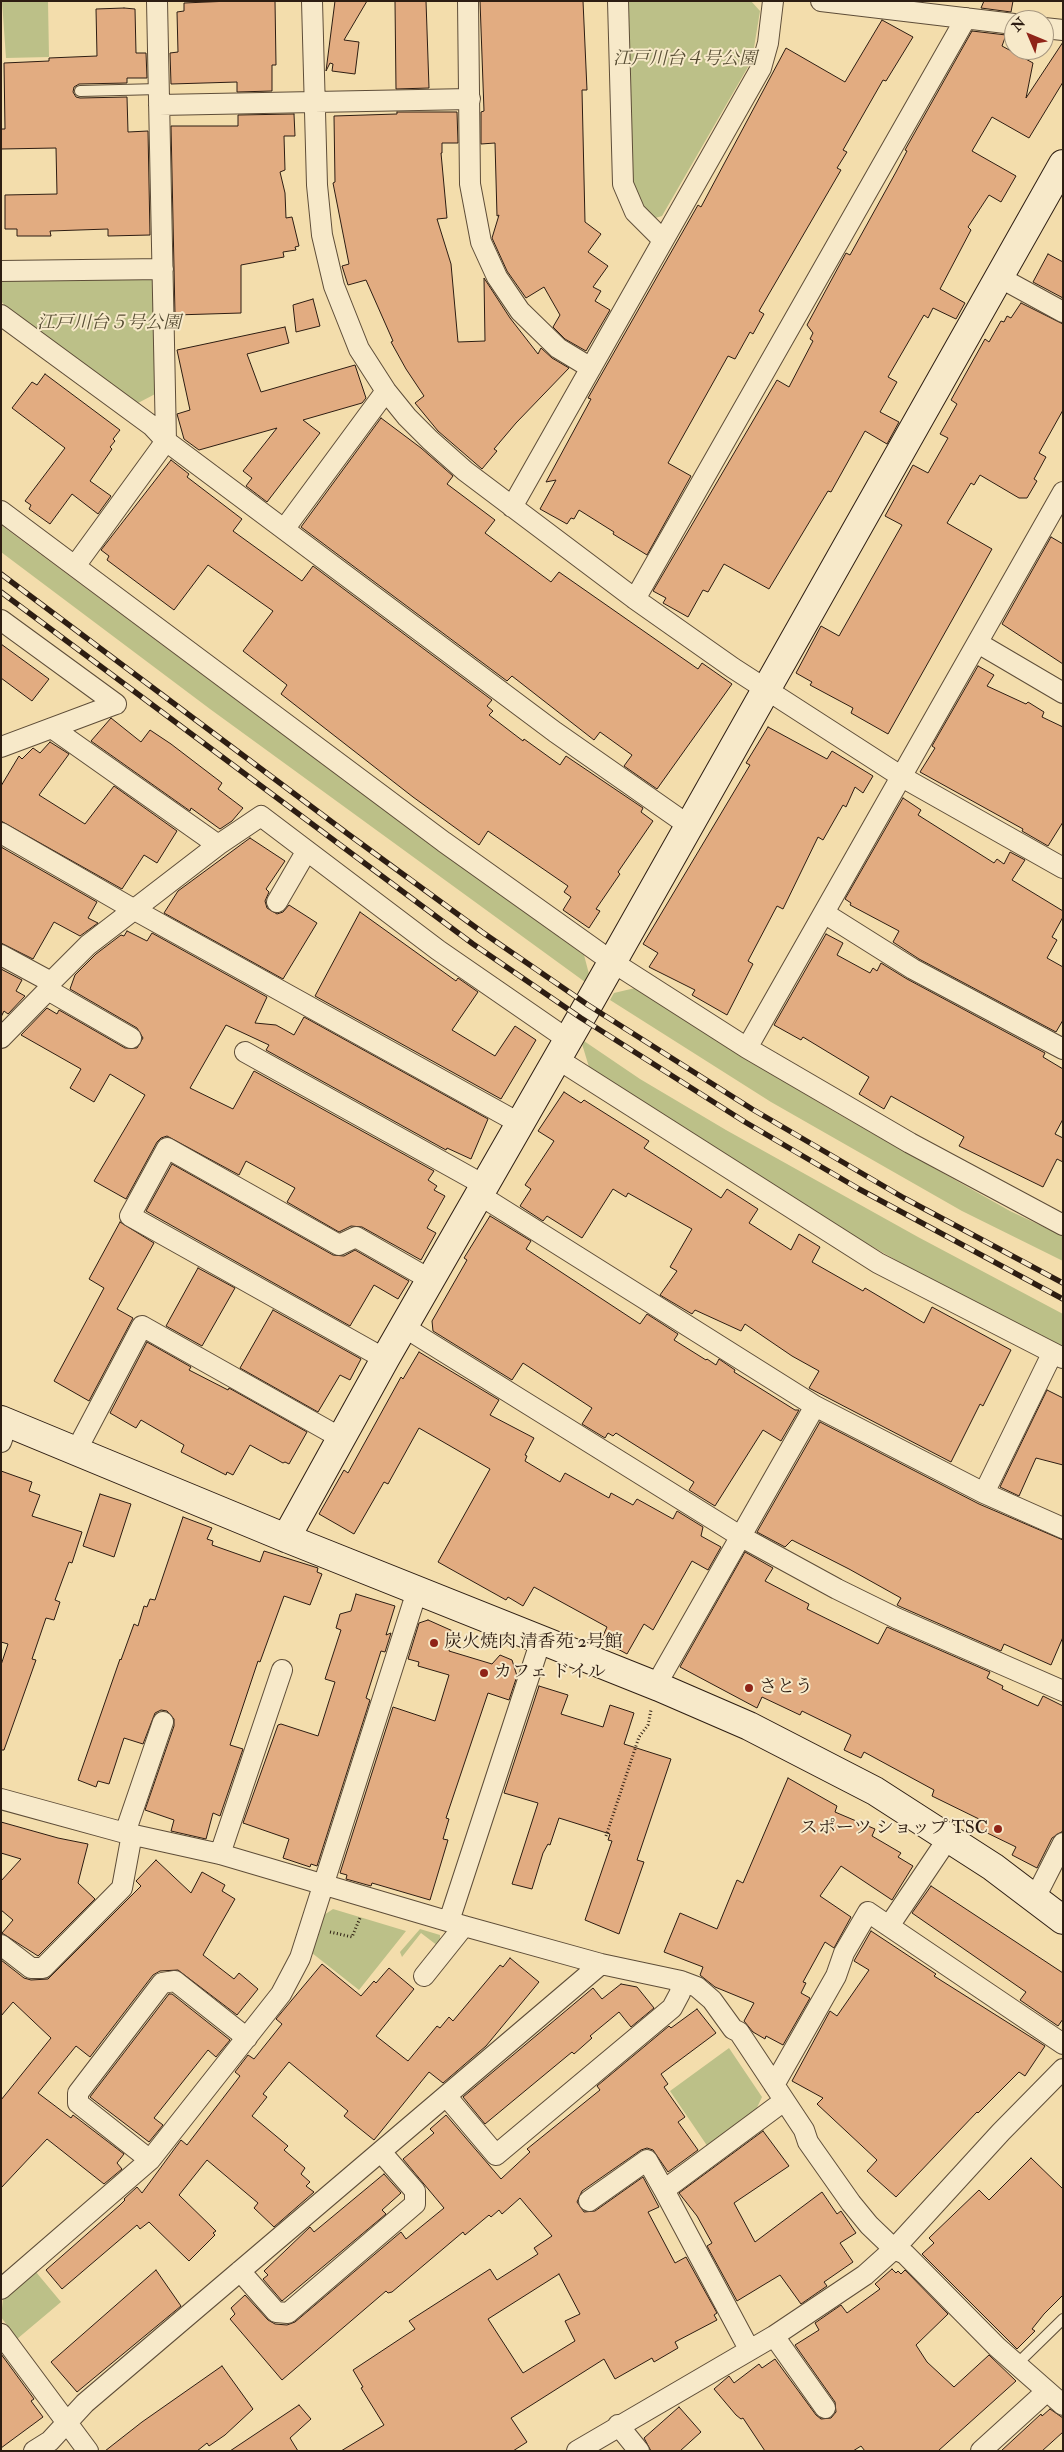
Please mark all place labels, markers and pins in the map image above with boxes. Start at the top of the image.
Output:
place label: 炭火焼肉 清香苑 2号館 [444,1632,623,1654]
marker: 炭火焼肉 清香苑 2号館 [428,1637,440,1649]
place label: カフェ ドイル [494,1662,606,1684]
marker: カフェ ドイル [478,1667,490,1679]
place label: さとう [759,1677,813,1699]
marker: さとう [743,1682,755,1694]
place label: スポーツ ショップ TSC [800,1818,988,1840]
marker: スポーツ ショップ TSC [992,1823,1004,1835]

